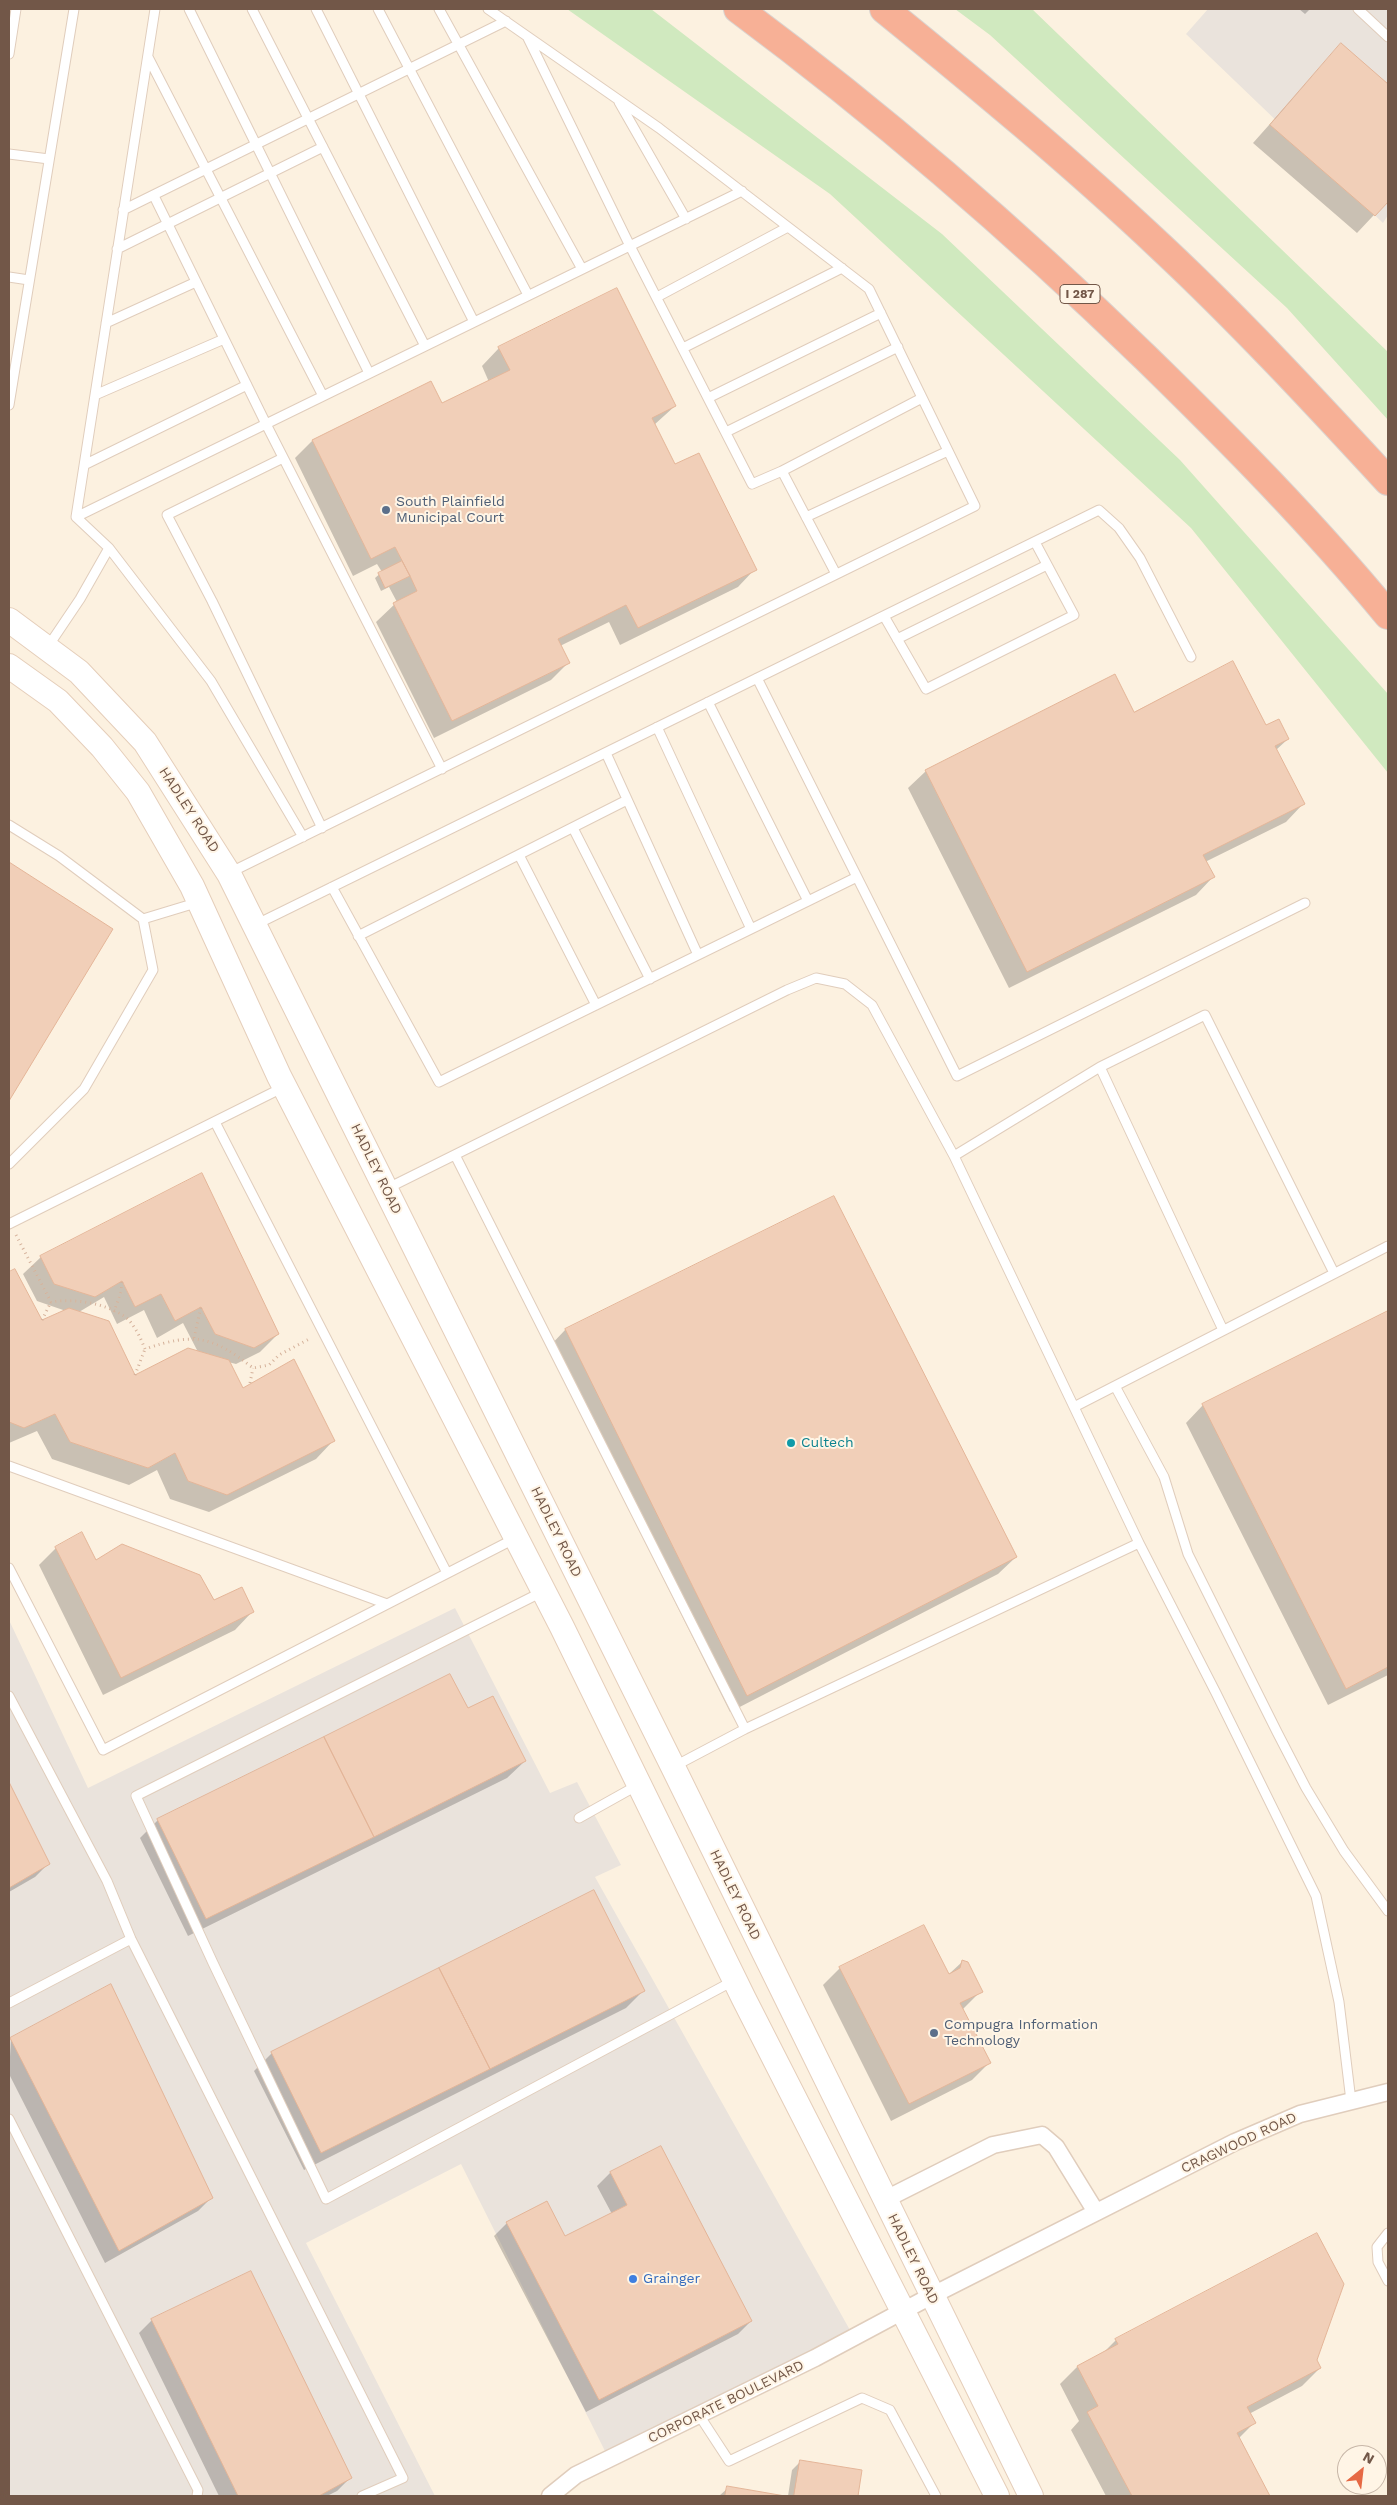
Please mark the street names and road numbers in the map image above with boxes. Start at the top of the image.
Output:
road number: I 287 [1060,284,1100,304]
street label: HADLEY ROAD [155,764,223,856]
street label: HADLEY ROAD [347,1121,405,1217]
street label: HADLEY ROAD [527,1484,585,1580]
street label: HADLEY ROAD [706,1847,764,1943]
street label: CRAGWOOD ROAD [1178,2109,1300,2177]
street label: HADLEY ROAD [884,2211,942,2307]
street label: CORPORATE BOULEVARD [645,2357,807,2447]

